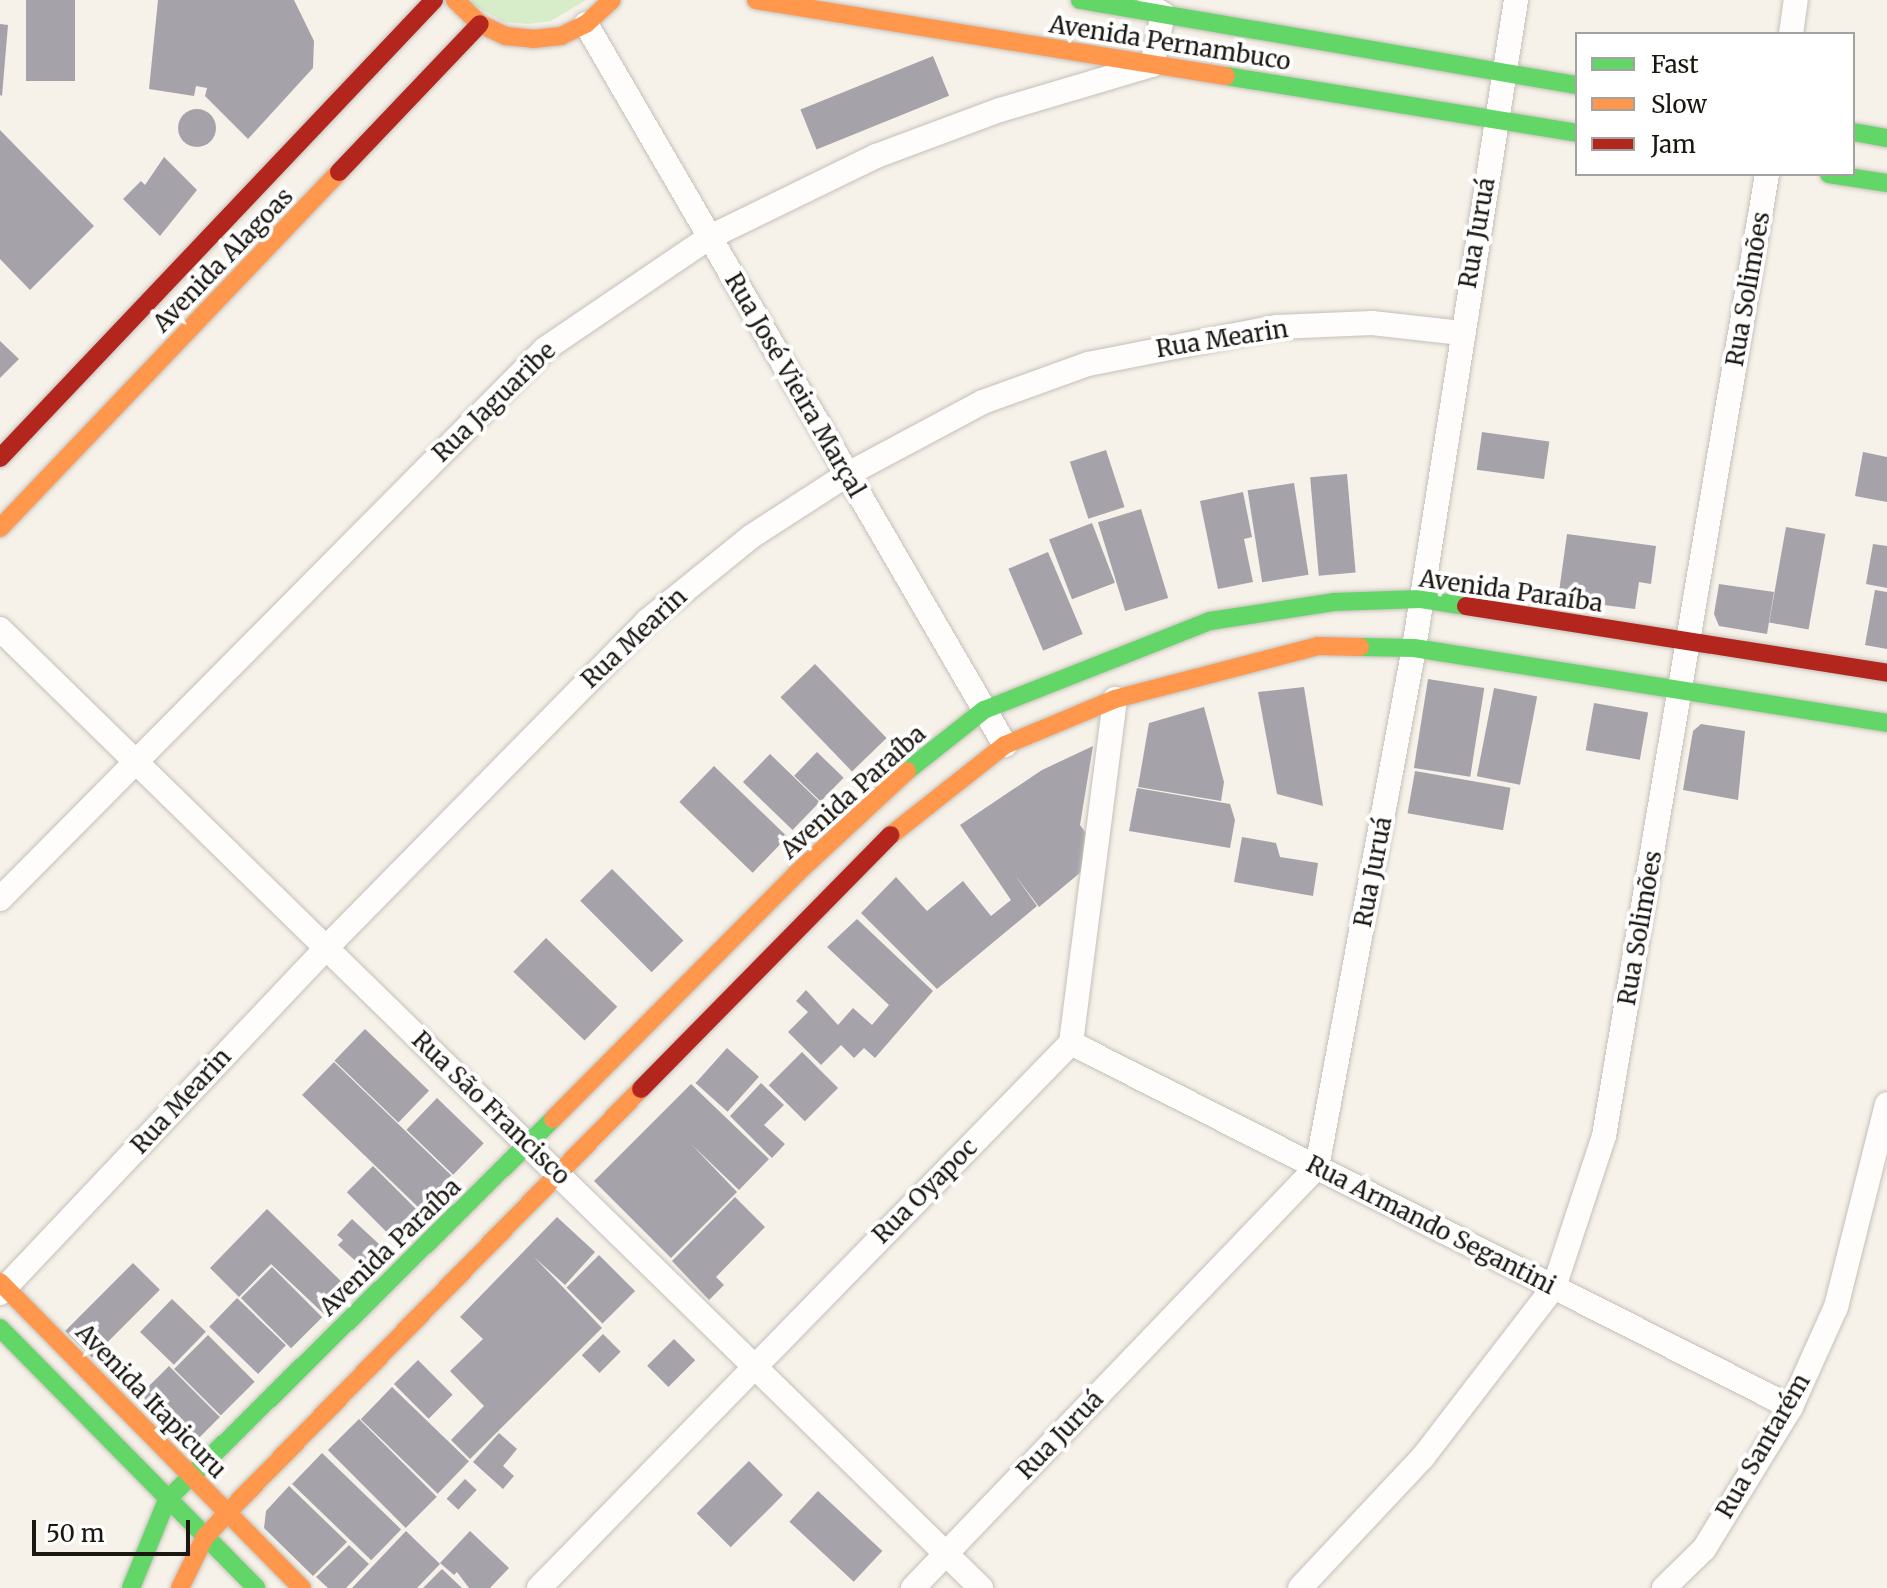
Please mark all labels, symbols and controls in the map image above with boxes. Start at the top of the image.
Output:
street label: Avenida Pernambuco [1047,10,1293,76]
legend [1575,32,1855,176]
text: Fast [1651,49,1699,80]
text: Slow [1651,89,1707,120]
text: Jam [1651,129,1696,160]
street label: Rua Juruá [1453,176,1501,290]
street label: Avenida Alagoas [147,182,299,338]
street label: Rua Solimões [1720,209,1776,369]
street label: Rua José Vieira Marçal [719,268,871,502]
street label: Rua Mearin [1154,314,1290,364]
street label: Rua Jaguaribe [427,336,561,468]
street label: Avenida Paraíba [1417,564,1605,618]
street label: Rua Mearin [575,582,693,694]
street label: Avenida Paraíba [775,719,931,865]
street label: Rua Juruá [1348,814,1398,930]
street label: Rua Solimões [1612,848,1668,1008]
street label: Rua São Francisco [406,1025,576,1191]
street label: Rua Mearin [125,1042,237,1160]
street label: Rua Oyapoc [867,1133,983,1249]
street label: Rua Armando Segantini [1302,1150,1560,1300]
street label: Avenida Paraíba [313,1172,467,1322]
street label: Avenida Itapicuru [70,1318,232,1484]
street label: Rua Santarém [1710,1369,1816,1523]
street label: Rua Juruá [1011,1385,1109,1485]
scale bar [36,1504,194,1554]
text: 50 m [46,1518,105,1549]

